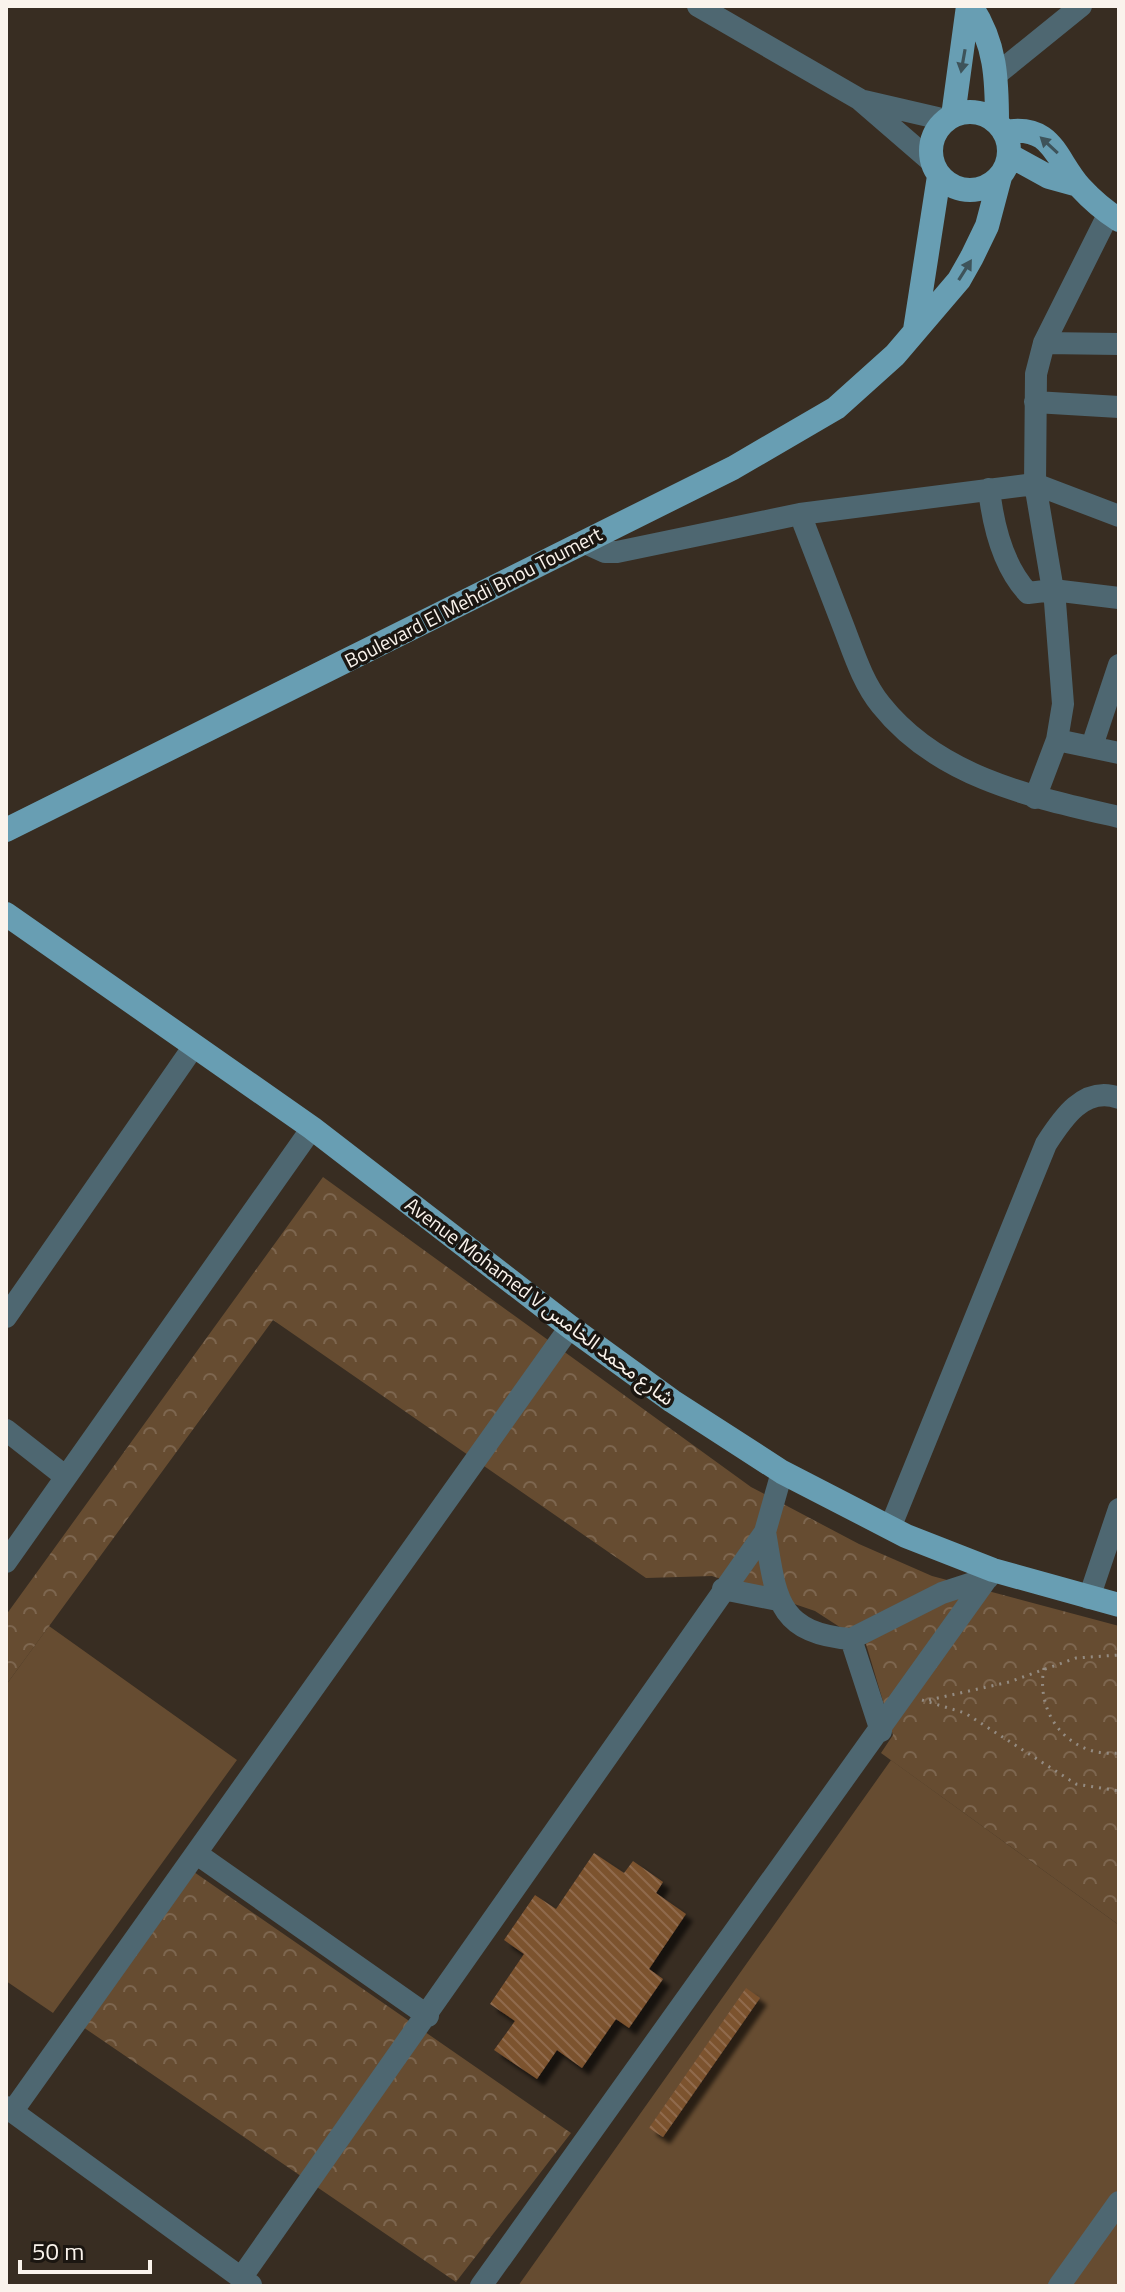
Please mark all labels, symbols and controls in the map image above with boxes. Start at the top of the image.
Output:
one-way arrow [956,49,968,74]
one-way arrow [1040,137,1059,155]
one-way arrow [957,259,971,281]
street label: Boulevard El Mehdi Bnou Toumert [339,518,607,676]
street label: Avenue Mohamed V شارع محمد الخامس [399,1189,681,1413]
scale bar [20,2224,150,2274]
text: 50 m [32,2233,84,2269]

